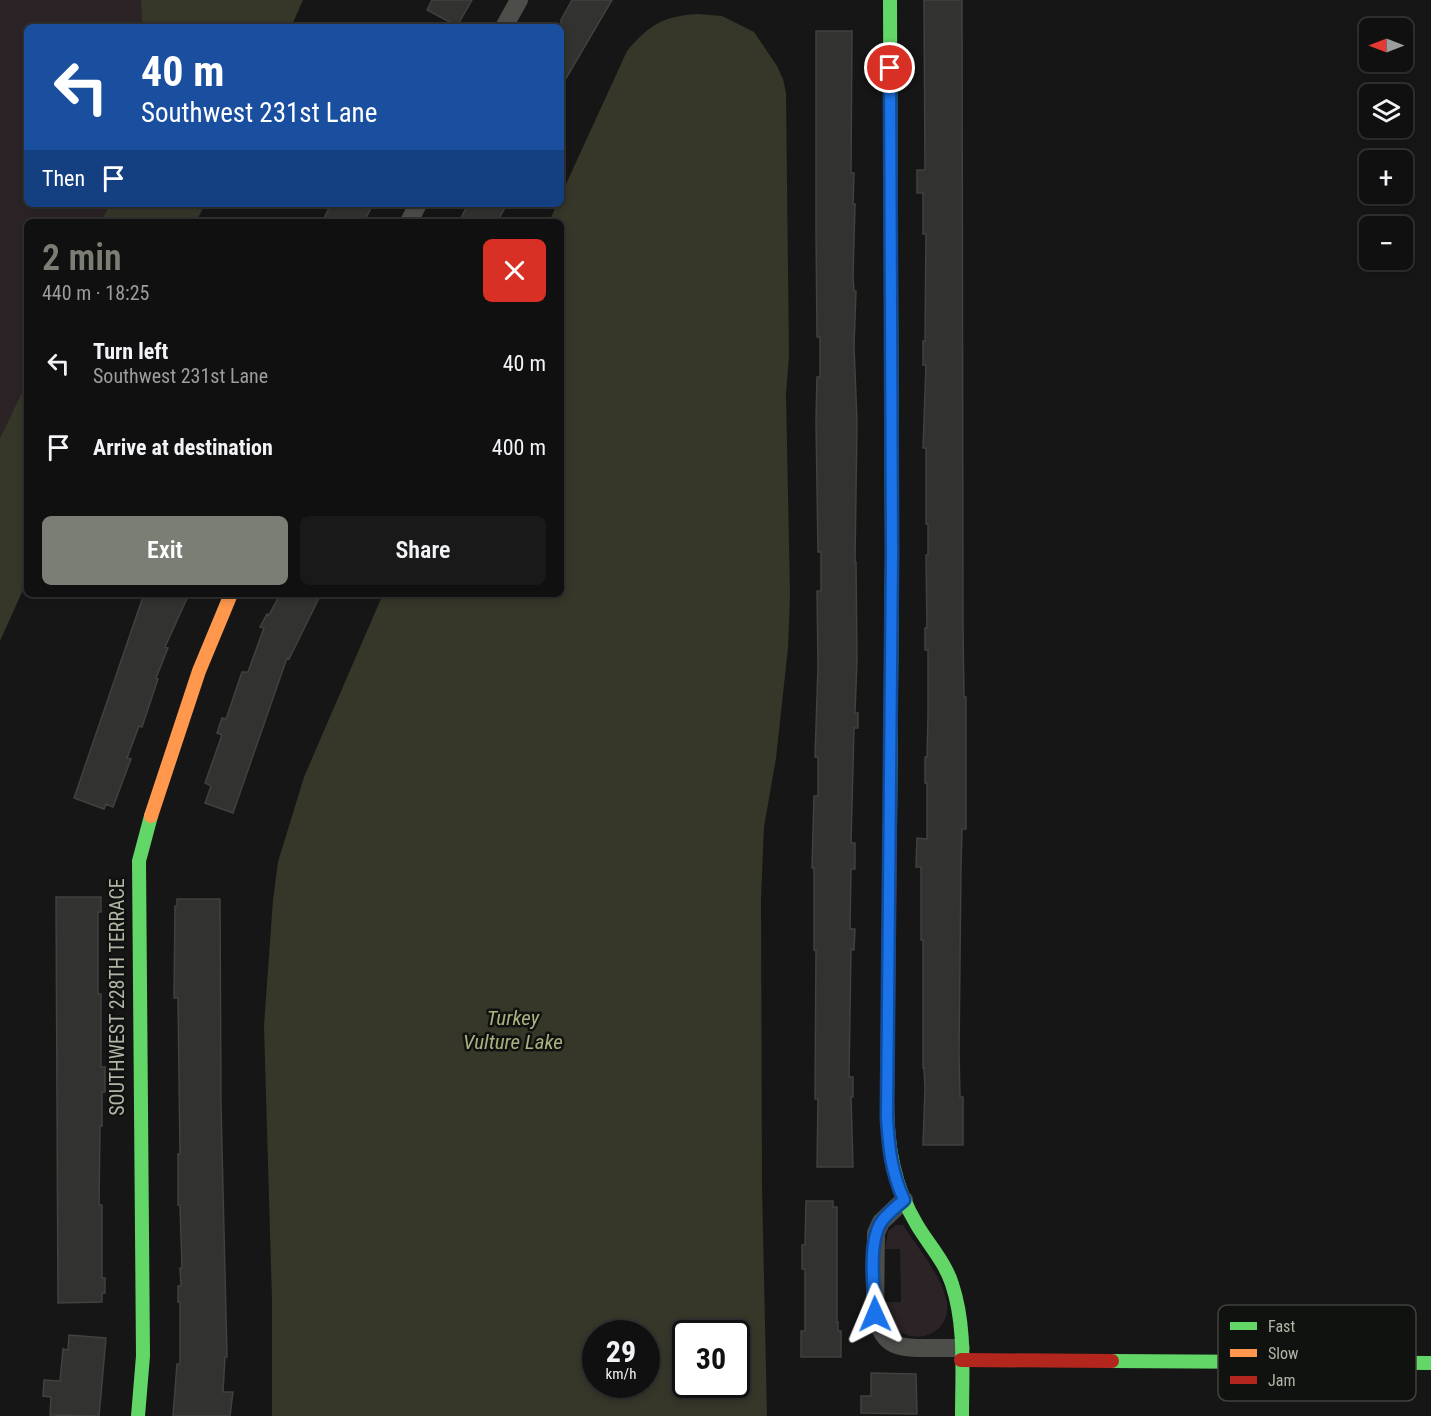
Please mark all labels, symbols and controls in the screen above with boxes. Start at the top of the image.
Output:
north arrow [1359,18,1413,72]
map controls [1359,18,1413,270]
pin [864,42,915,93]
text: 40 m [141,47,224,96]
icon: left [42,48,120,126]
icon: arrive [873,51,906,84]
button: layers [1359,84,1413,138]
text: Southwest 231st Lane [141,97,377,129]
button: + [1359,150,1413,204]
icon: arrive [97,162,130,195]
text: Then [42,166,85,191]
button: − [1359,216,1413,270]
text: 2 min [42,237,122,279]
button: close [483,239,546,302]
text: 440 m · 18:25 [42,281,149,305]
text: Turn left [93,339,168,364]
icon: left [42,347,75,380]
text: 40 m [503,351,546,376]
text: Southwest 231st Lane [93,364,268,388]
icon: arrive [42,431,75,464]
text: Arrive at destination [93,435,273,460]
text: 400 m [492,435,546,460]
button: Exit [42,516,288,585]
button: Share [300,516,546,585]
street label: SOUTHWEST 228TH TERRACE [105,878,129,1116]
water label: Turkey Vulture Lake [463,1006,563,1054]
position arrow [843,1282,907,1346]
legend [1218,1305,1416,1401]
text: Fast [1268,1317,1295,1336]
speed limit sign: 30 [672,1320,750,1398]
text: 29 [606,1334,636,1369]
text: Slow [1268,1344,1298,1363]
text: km/h [606,1365,636,1383]
text: Jam [1268,1371,1295,1390]

